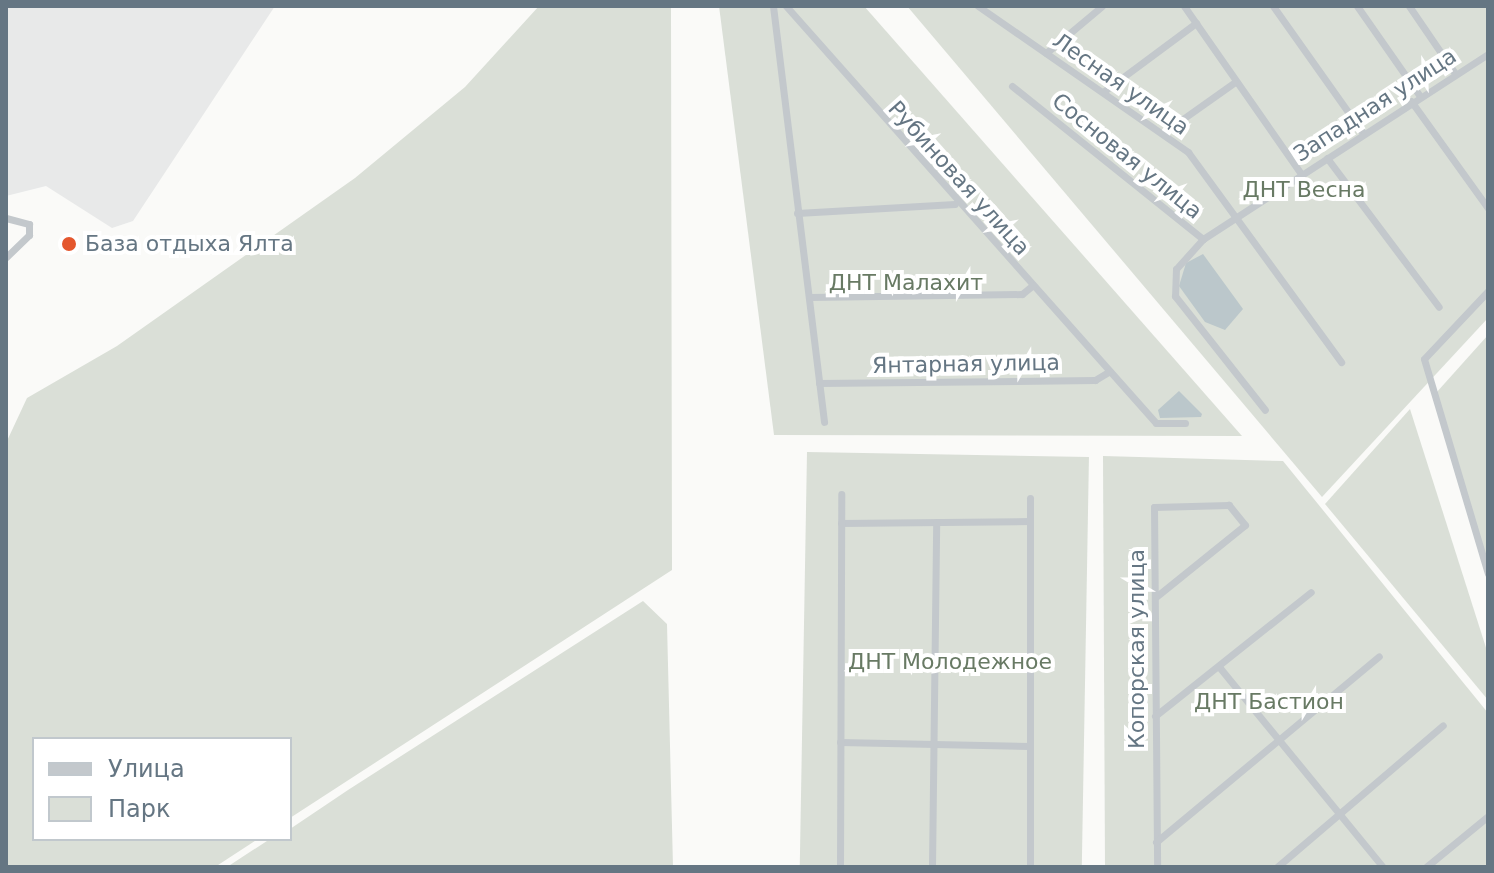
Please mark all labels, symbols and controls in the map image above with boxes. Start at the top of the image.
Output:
street label: Лесная улица [1048,27,1194,141]
street label: Западная улица [1289,43,1461,167]
street label: Сосновая улица [1047,87,1207,225]
street label: Рубиновая улица [883,95,1035,261]
park label: ДНТ Весна [1243,177,1365,203]
place label: База отдыха Ялта [85,231,294,257]
marker: База отдыха Ялта [60,235,78,253]
park label: ДНТ Малахит [829,270,983,296]
street label: Янтарная улица [872,349,1060,379]
street label: Копорская улица [1124,549,1150,749]
park label: ДНТ Молодежное [848,649,1052,675]
park label: ДНТ Бастион [1194,689,1344,715]
legend [32,737,292,841]
text: Улица [108,755,185,783]
text: Парк [108,795,170,823]

